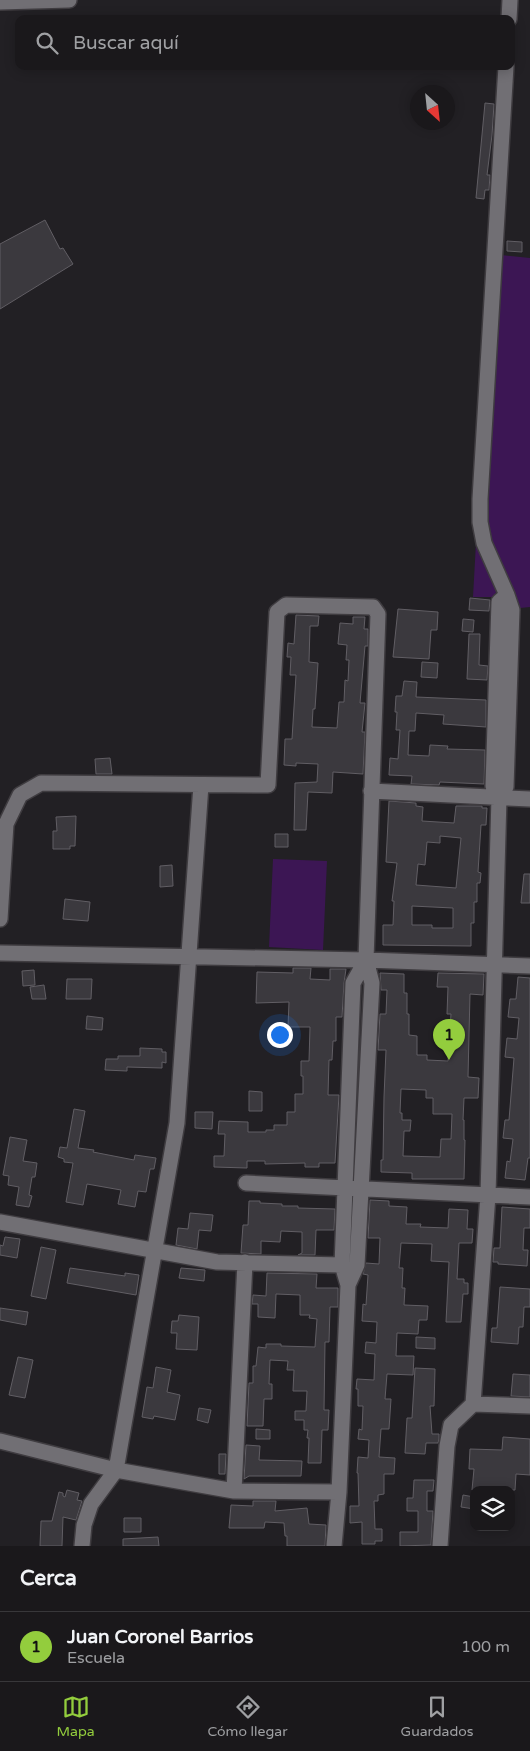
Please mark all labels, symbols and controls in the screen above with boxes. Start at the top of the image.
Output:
search box [15,15,515,70]
icon: search [33,29,61,57]
text: Buscar aquí [73,32,179,54]
north arrow [410,85,455,130]
pin: 1 [433,1019,465,1060]
your location [267,1022,293,1048]
map controls [470,1486,515,1531]
button: layers [470,1486,515,1531]
text: Cerca [20,1566,77,1591]
text: Juan Coronel Barrios [67,1626,253,1648]
text: 1 [31,1637,41,1657]
text: 100 m [461,1637,510,1657]
text: Escuela [67,1648,125,1668]
tab: Mapa [56,1693,95,1740]
tab: Cómo llegar [208,1693,288,1740]
tab: Guardados [401,1693,473,1740]

